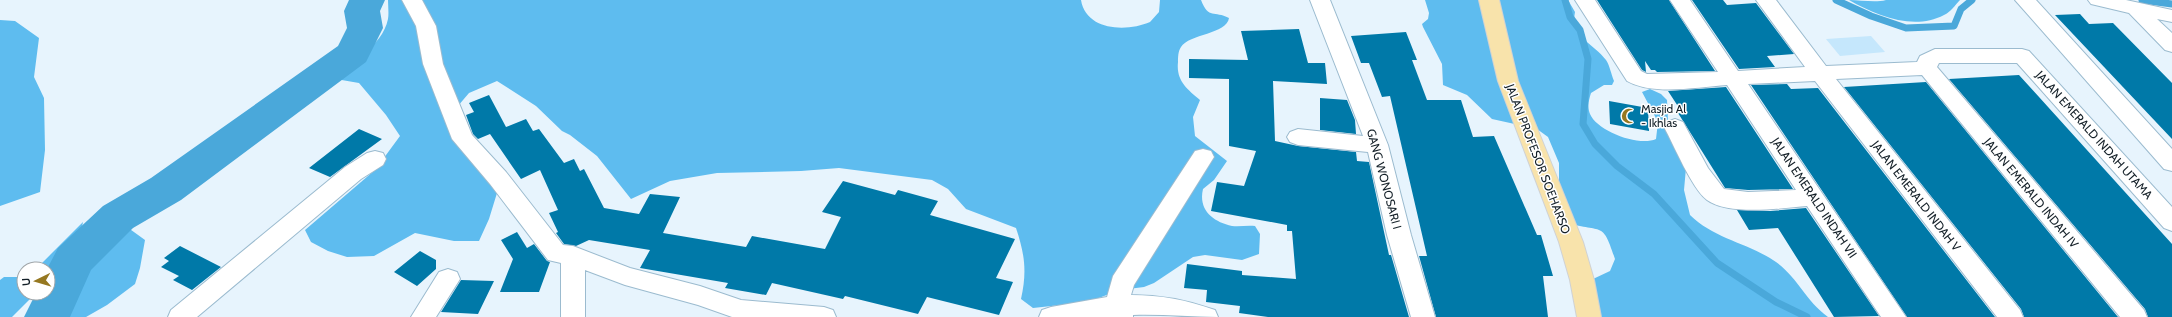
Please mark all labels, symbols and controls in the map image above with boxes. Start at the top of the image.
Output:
street label: JALAN EMERALD INDAH UTAMA [2032,67,2156,202]
street label: JALAN PROFESOR SOEHARSO [1502,81,1574,236]
place label: Masjid Al - Ikhlas [1641,101,1686,130]
mosque icon: Masjid Al - Ikhlas [1620,107,1638,125]
street label: GANG WONOSARI I [1364,127,1405,231]
street label: JALAN EMERALD INDAH VII [1768,134,1860,261]
street label: JALAN EMERALD INDAH IV [1980,134,2082,251]
street label: JALAN EMERALD INDAH V [1868,137,1965,254]
north arrow [16,261,56,301]
text: U [19,277,33,286]

